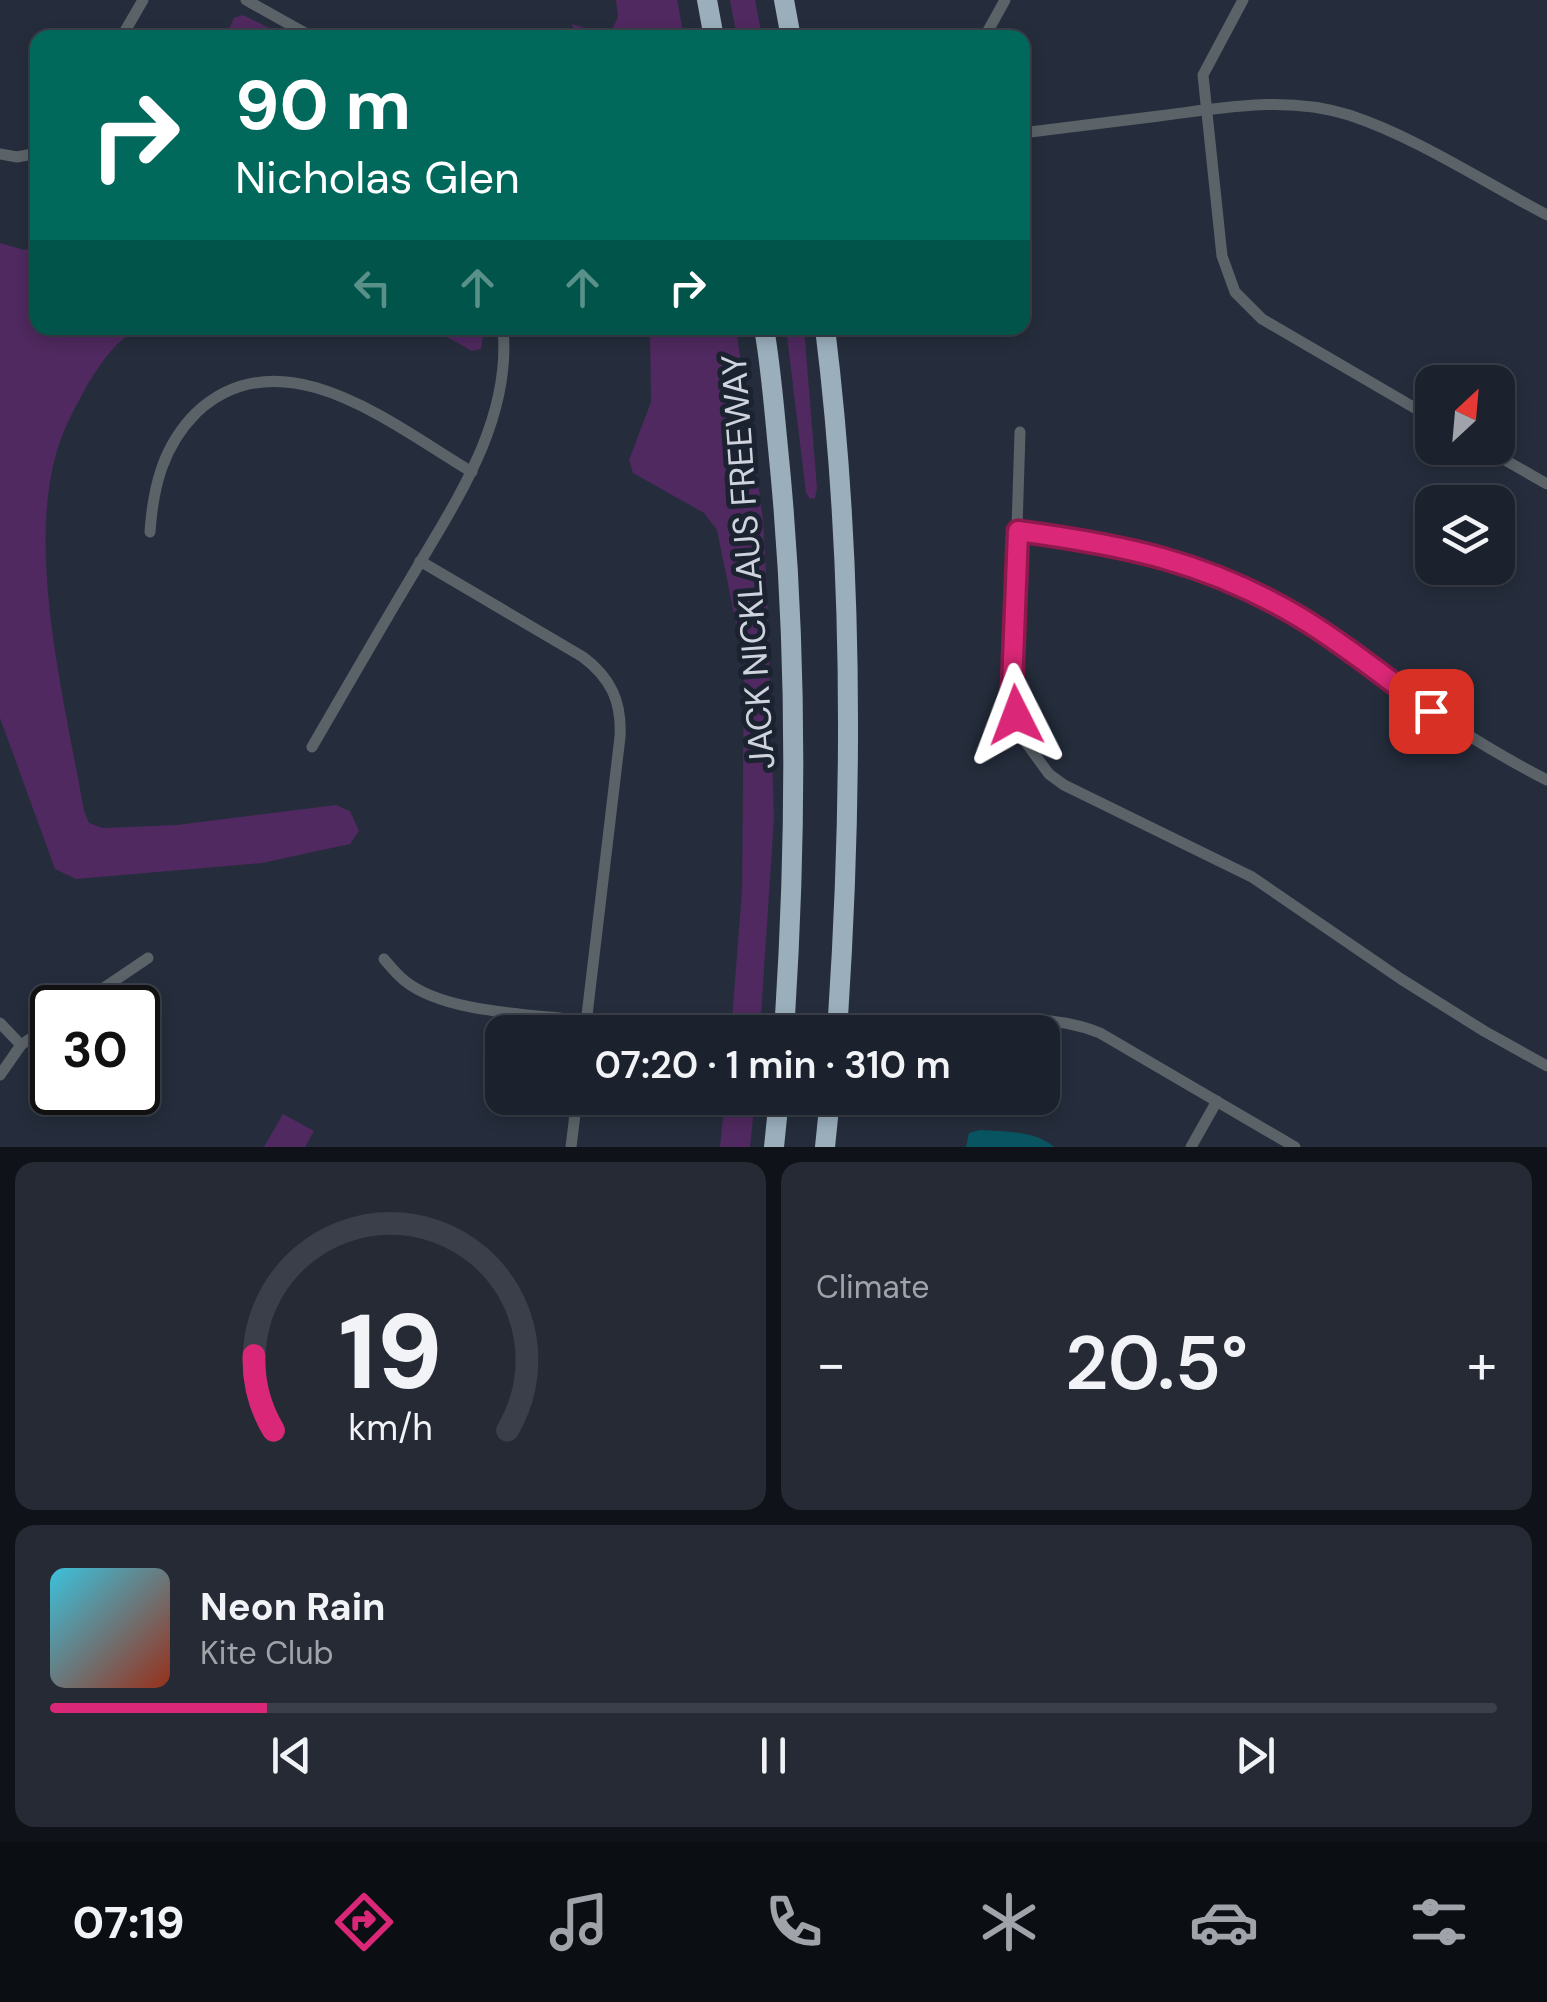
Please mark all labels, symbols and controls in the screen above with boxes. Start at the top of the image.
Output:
text: 90 m [235,60,411,151]
icon: right [70,70,200,200]
text: Nicholas Glen [235,148,520,207]
icon: left [345,260,400,315]
icon: ahead [450,260,505,315]
icon: ahead [555,260,610,315]
icon: right [660,260,715,315]
street label: JACK NICKLAUS FREEWAY [711,353,785,771]
north arrow [1415,365,1515,465]
map controls [1415,365,1515,585]
button: layers [1415,485,1515,585]
position arrow [964,663,1068,767]
pin [1389,669,1474,754]
icon: arrive [1404,684,1459,739]
speed limit sign: 30 [30,985,160,1115]
text: 07:20 · 1 min · 310 m [594,1040,951,1090]
text: Climate [816,1266,930,1308]
text: 19 [339,1285,442,1420]
text: 20.5° [1065,1315,1248,1412]
text: − [816,1328,846,1400]
text: + [1467,1328,1497,1400]
text: km/h [348,1405,433,1451]
text: Neon Rain [200,1582,385,1632]
text: Kite Club [200,1632,334,1674]
icon: previous [264,1728,319,1783]
icon: pause [746,1728,801,1783]
icon: next [1228,1728,1283,1783]
icon: directions [329,1887,399,1957]
icon: music [544,1887,614,1957]
icon: phone [759,1887,829,1957]
icon: climate [974,1887,1044,1957]
icon: car [1189,1887,1259,1957]
icon: filters [1404,1887,1474,1957]
text: 07:19 [73,1893,184,1952]

